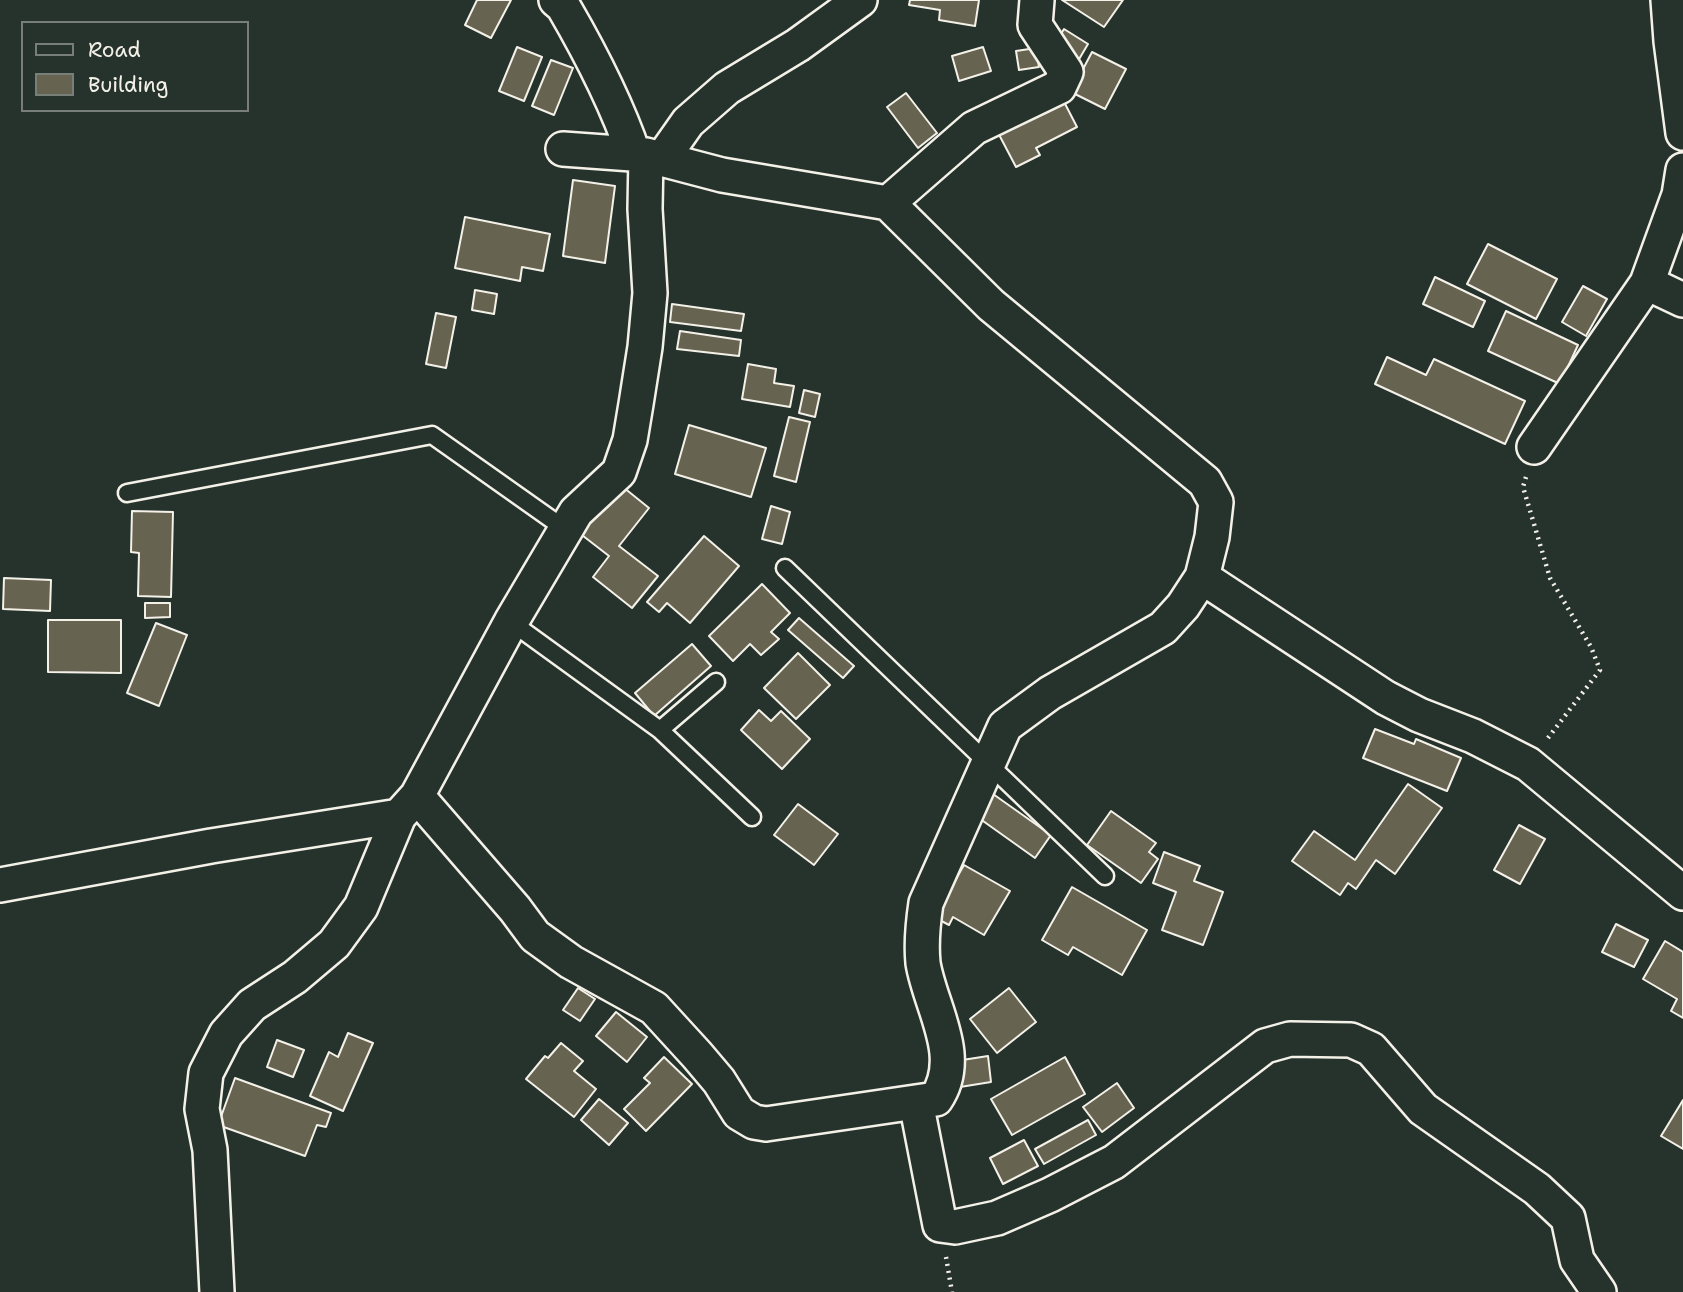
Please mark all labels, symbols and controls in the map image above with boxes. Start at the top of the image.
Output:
legend [21,21,248,112]
text: Road [88,36,141,64]
text: Building [88,71,168,99]

